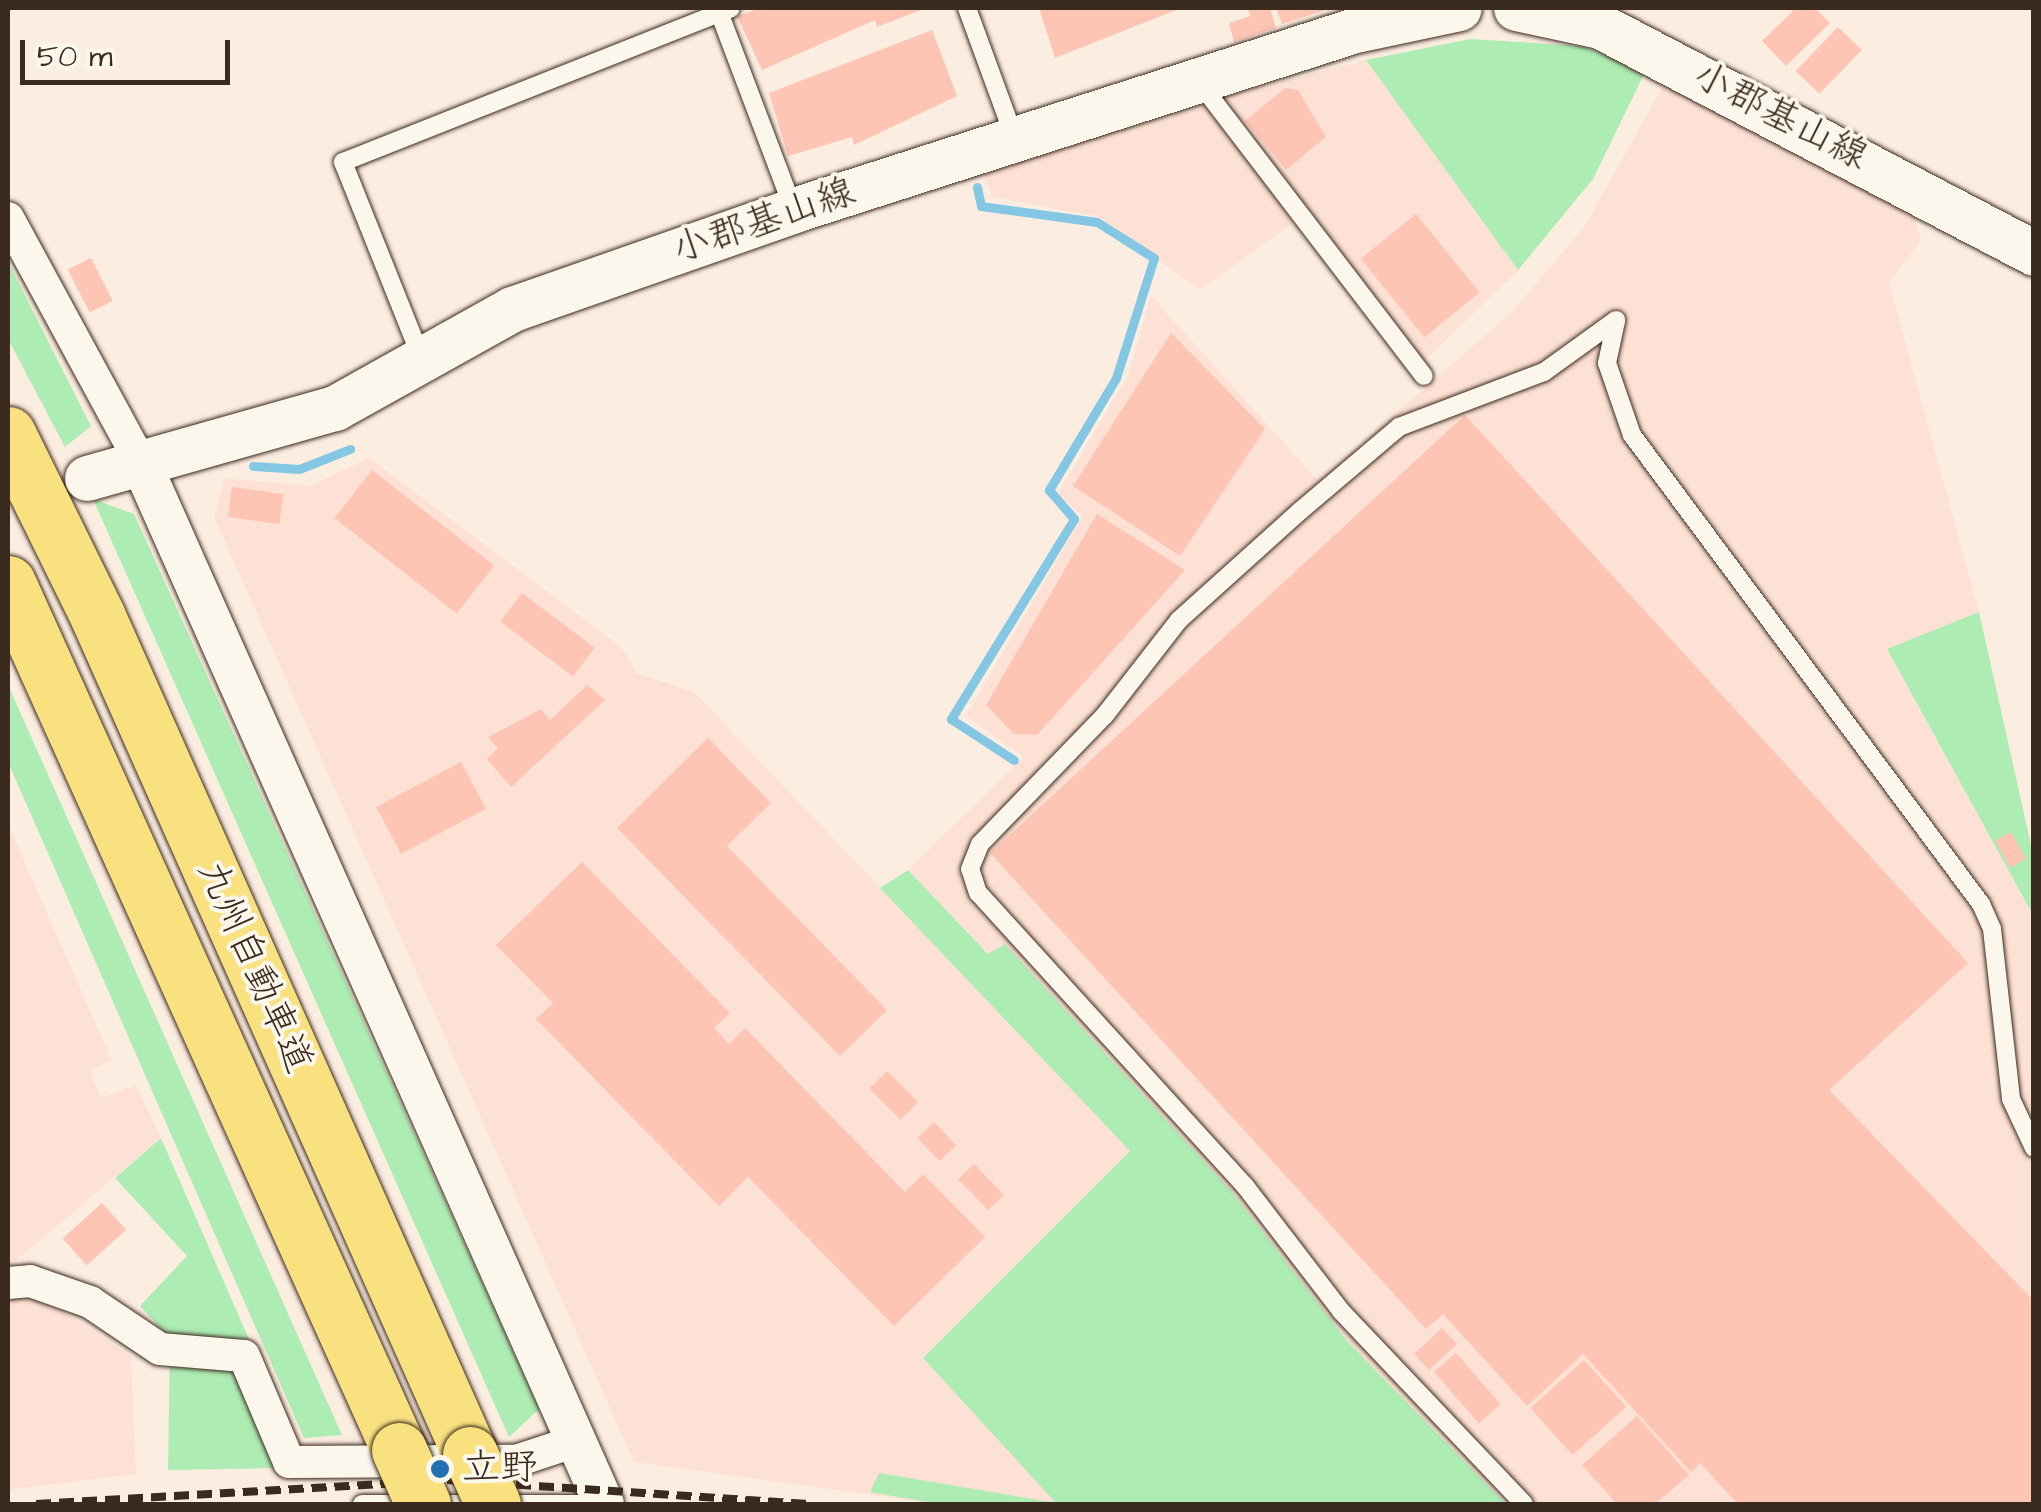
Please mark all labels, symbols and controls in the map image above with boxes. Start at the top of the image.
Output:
scale bar [25,20,235,82]
text: 50 m [37,36,113,78]
street label: 小郡基山線 [1685,54,1875,180]
street label: 小郡基山線 [667,170,861,274]
street label: 九州自動車道 [187,854,321,1080]
place label: 立野 [462,1446,538,1492]
marker: 立野 [427,1456,453,1482]

